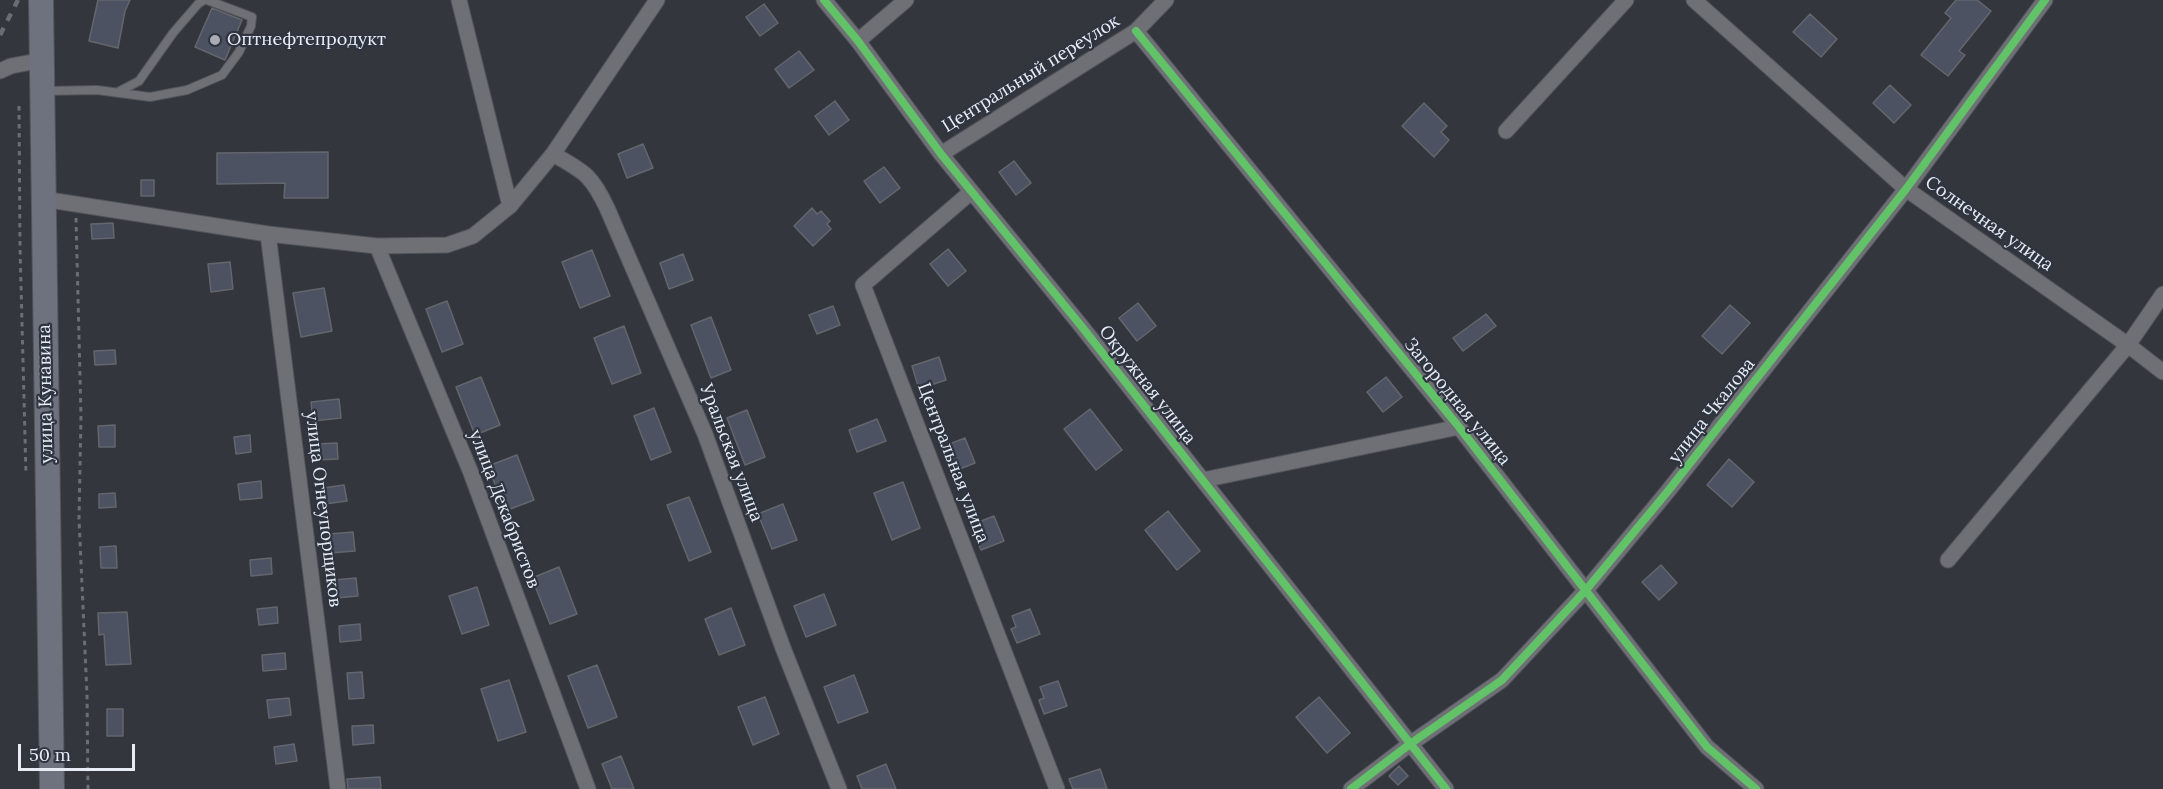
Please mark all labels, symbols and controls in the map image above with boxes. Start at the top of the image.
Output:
street label: Центральный переулок [938,10,1124,138]
place label: Оптнефтепродукт [227,29,386,51]
marker: Оптнефтепродукт [208,33,222,47]
street label: Солнечная улица [1921,172,2057,276]
street label: Окружная улица [1094,321,1200,449]
street label: улица Кунавина [34,324,58,464]
street label: Загородная улица [1399,334,1515,470]
street label: улица Чкалова [1664,354,1760,468]
street label: Центральная улица [912,380,994,546]
street label: Уральская улица [695,381,767,525]
street label: улица Огнеупорщиков [300,410,346,608]
street label: улица Декабристов [464,427,544,591]
scale bar [21,732,138,770]
text: 50 m [29,743,71,766]

